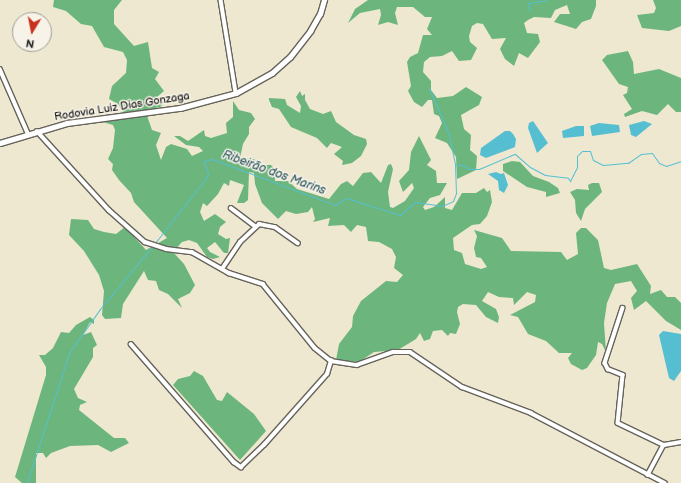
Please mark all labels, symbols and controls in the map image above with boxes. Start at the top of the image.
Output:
north arrow [12,12,52,52]
text: N [25,36,35,50]
street label: Rodovia Luiz Dias Gonzaga [53,90,191,124]
water label: Ribeirão dos Marins [220,148,328,198]

